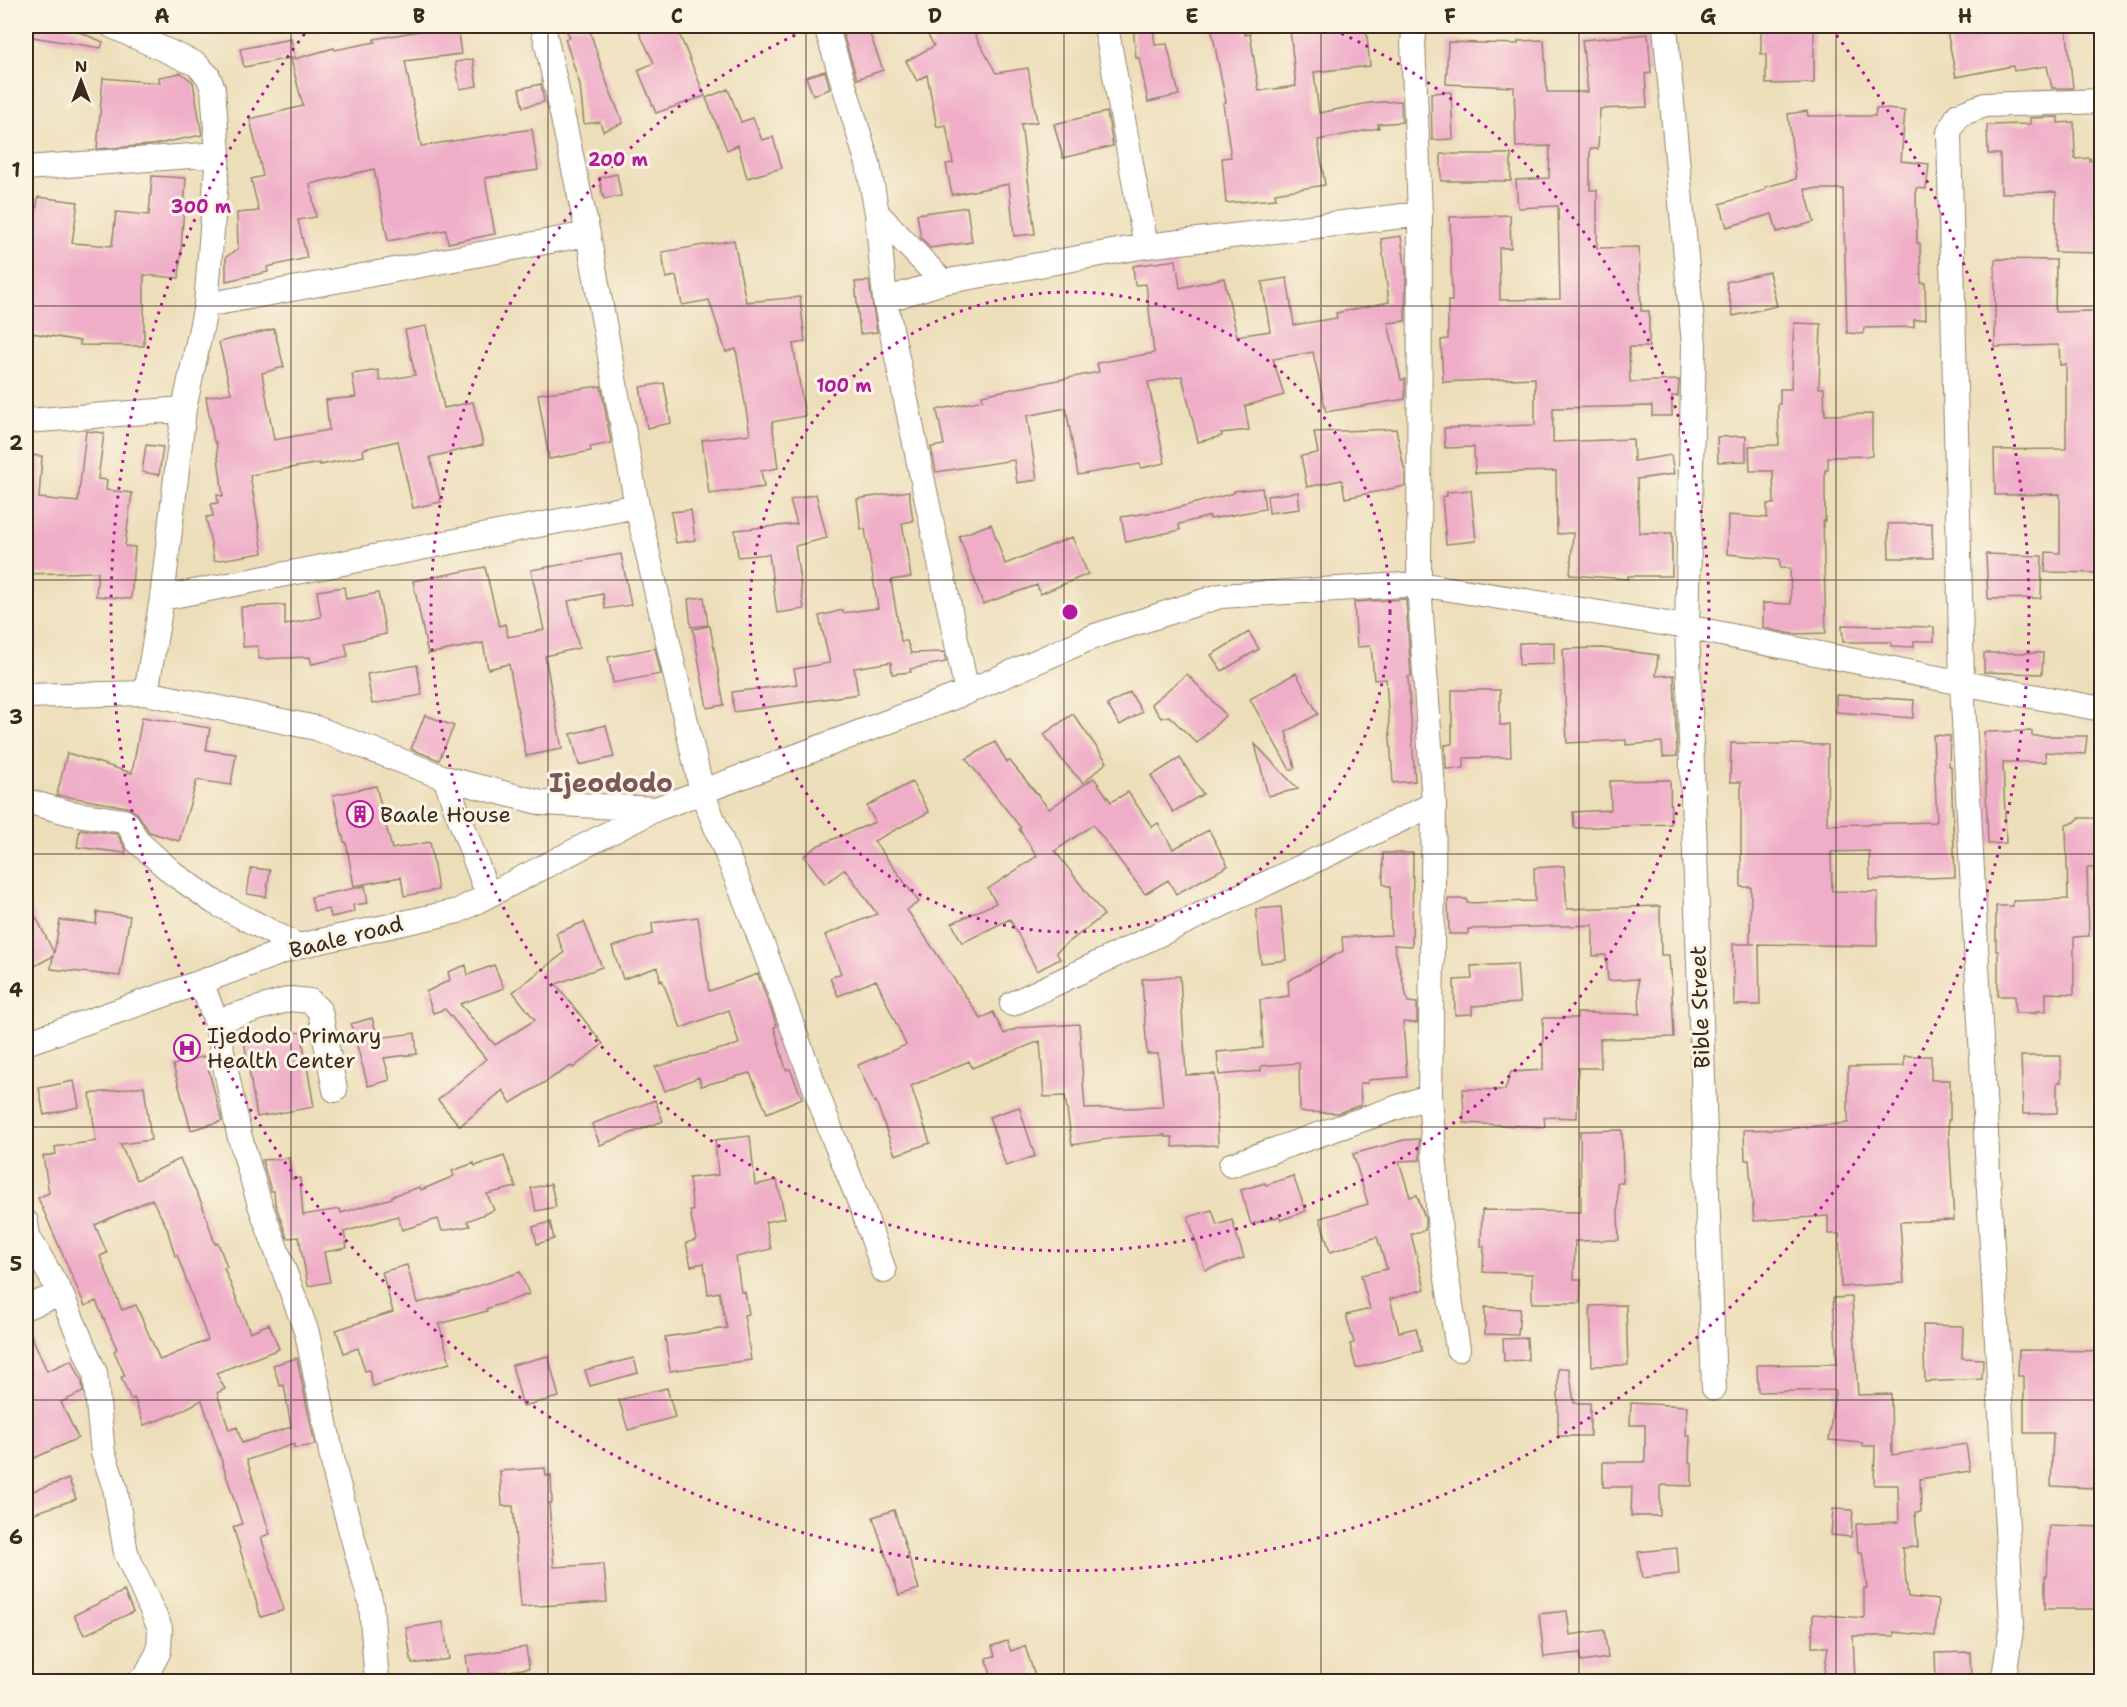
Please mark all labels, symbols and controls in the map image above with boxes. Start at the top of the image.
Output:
text: A [154,3,170,29]
text: B [413,3,425,29]
text: C [671,3,683,29]
text: D [928,3,942,29]
text: E [1185,3,1199,29]
text: F [1444,3,1456,29]
text: G [1700,3,1716,29]
text: H [1958,3,1972,29]
north arrow [51,51,111,111]
text: N [75,56,87,77]
text: 200 m [588,148,649,172]
text: 1 [11,157,21,183]
text: 300 m [171,195,232,219]
text: 100 m [816,374,872,398]
text: 2 [9,430,23,456]
centre of rings [1060,602,1080,622]
text: 3 [9,704,23,730]
district label: Ijeododo [549,765,673,800]
building icon: Baale House [345,799,375,829]
place label: Baale House [380,800,511,829]
street label: Baale road [286,909,406,965]
street label: Bible Street [1683,945,1717,1069]
text: 4 [9,977,23,1003]
place label: Ijedodo Primary Health Center [207,1021,381,1075]
hospital icon: Ijedodo Primary Health Center [172,1033,202,1063]
text: 5 [10,1251,22,1277]
text: 6 [9,1524,23,1550]

